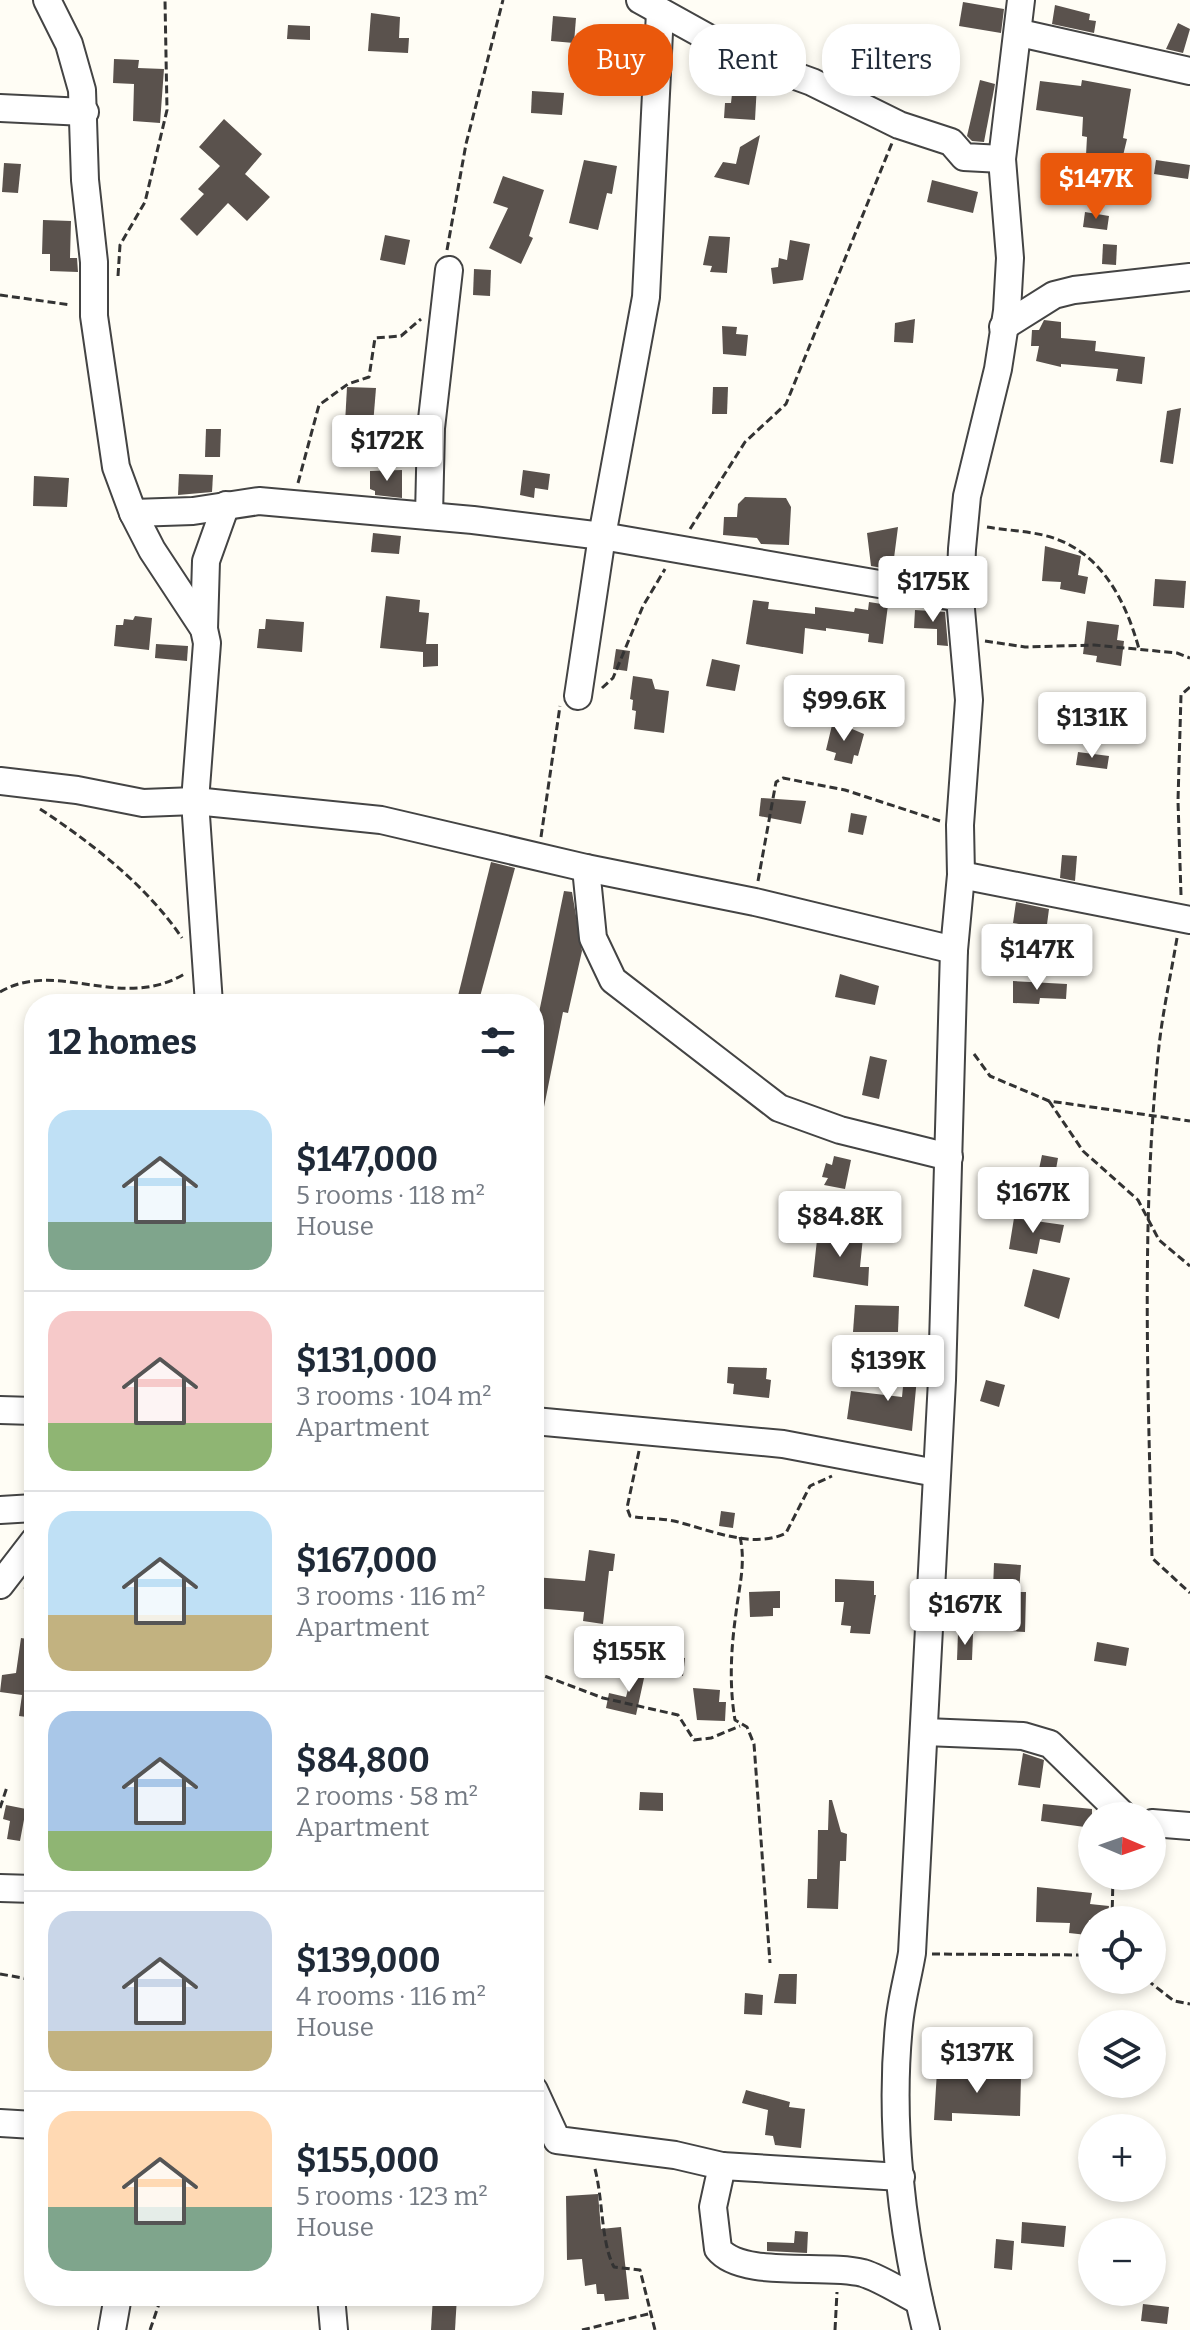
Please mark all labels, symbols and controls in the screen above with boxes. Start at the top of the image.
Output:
chip: Buy [568,24,673,96]
chip: Rent [689,24,806,96]
chip: Filters [822,24,960,96]
pin: $147K [1040,153,1152,221]
text: $147K [1058,163,1134,194]
pin: $172K [331,415,443,483]
text: $172K [350,425,424,456]
pin: $175K [877,556,989,624]
text: $175K [896,566,970,597]
pin: $99.6K [779,675,909,743]
text: $99.6K [802,685,886,716]
pin: $131K [1036,692,1148,760]
text: $131K [1056,702,1128,733]
pin: $147K [981,924,1093,992]
text: $147K [999,934,1075,965]
icon: filters [476,1020,520,1064]
text: 12 homes [48,1022,197,1063]
text: $147,000 [296,1139,438,1180]
icon: home [112,1142,208,1238]
pin: $167K [977,1167,1089,1235]
text: $167K [996,1177,1070,1208]
text: 5 rooms · 118 m² [296,1180,485,1211]
pin: $84.8K [775,1191,905,1259]
text: $84.8K [796,1201,884,1232]
text: House [296,1211,374,1242]
pin: $139K [832,1335,944,1403]
text: $131,000 [296,1340,437,1381]
icon: home [112,1343,208,1439]
text: $139K [850,1345,926,1376]
text: 3 rooms · 104 m² [296,1381,492,1412]
text: Apartment [296,1412,429,1443]
text: $167,000 [296,1540,437,1581]
icon: home [112,1543,208,1639]
pin: $167K [909,1579,1021,1647]
text: 3 rooms · 116 m² [296,1581,486,1612]
text: $167K [928,1589,1002,1620]
text: Apartment [296,1612,429,1643]
pin: $155K [573,1626,685,1694]
text: $155K [592,1636,666,1667]
text: $84,800 [296,1740,430,1781]
icon: home [112,1743,208,1839]
text: 2 rooms · 58 m² [296,1781,478,1812]
north arrow [1078,1802,1166,1890]
map controls [1078,1802,1166,2306]
text: Apartment [296,1812,429,1843]
button: locate [1078,1906,1166,1994]
text: $139,000 [296,1940,441,1981]
icon: home [112,1943,208,2039]
text: 4 rooms · 116 m² [296,1981,486,2012]
button: layers [1078,2010,1166,2098]
text: House [296,2012,374,2043]
pin: $137K [921,2027,1033,2095]
text: $137K [940,2037,1014,2068]
button: + [1078,2114,1166,2202]
text: $155,000 [296,2140,439,2181]
icon: home [112,2143,208,2239]
text: 5 rooms · 123 m² [296,2181,488,2212]
text: House [296,2212,374,2243]
button: − [1078,2218,1166,2306]

